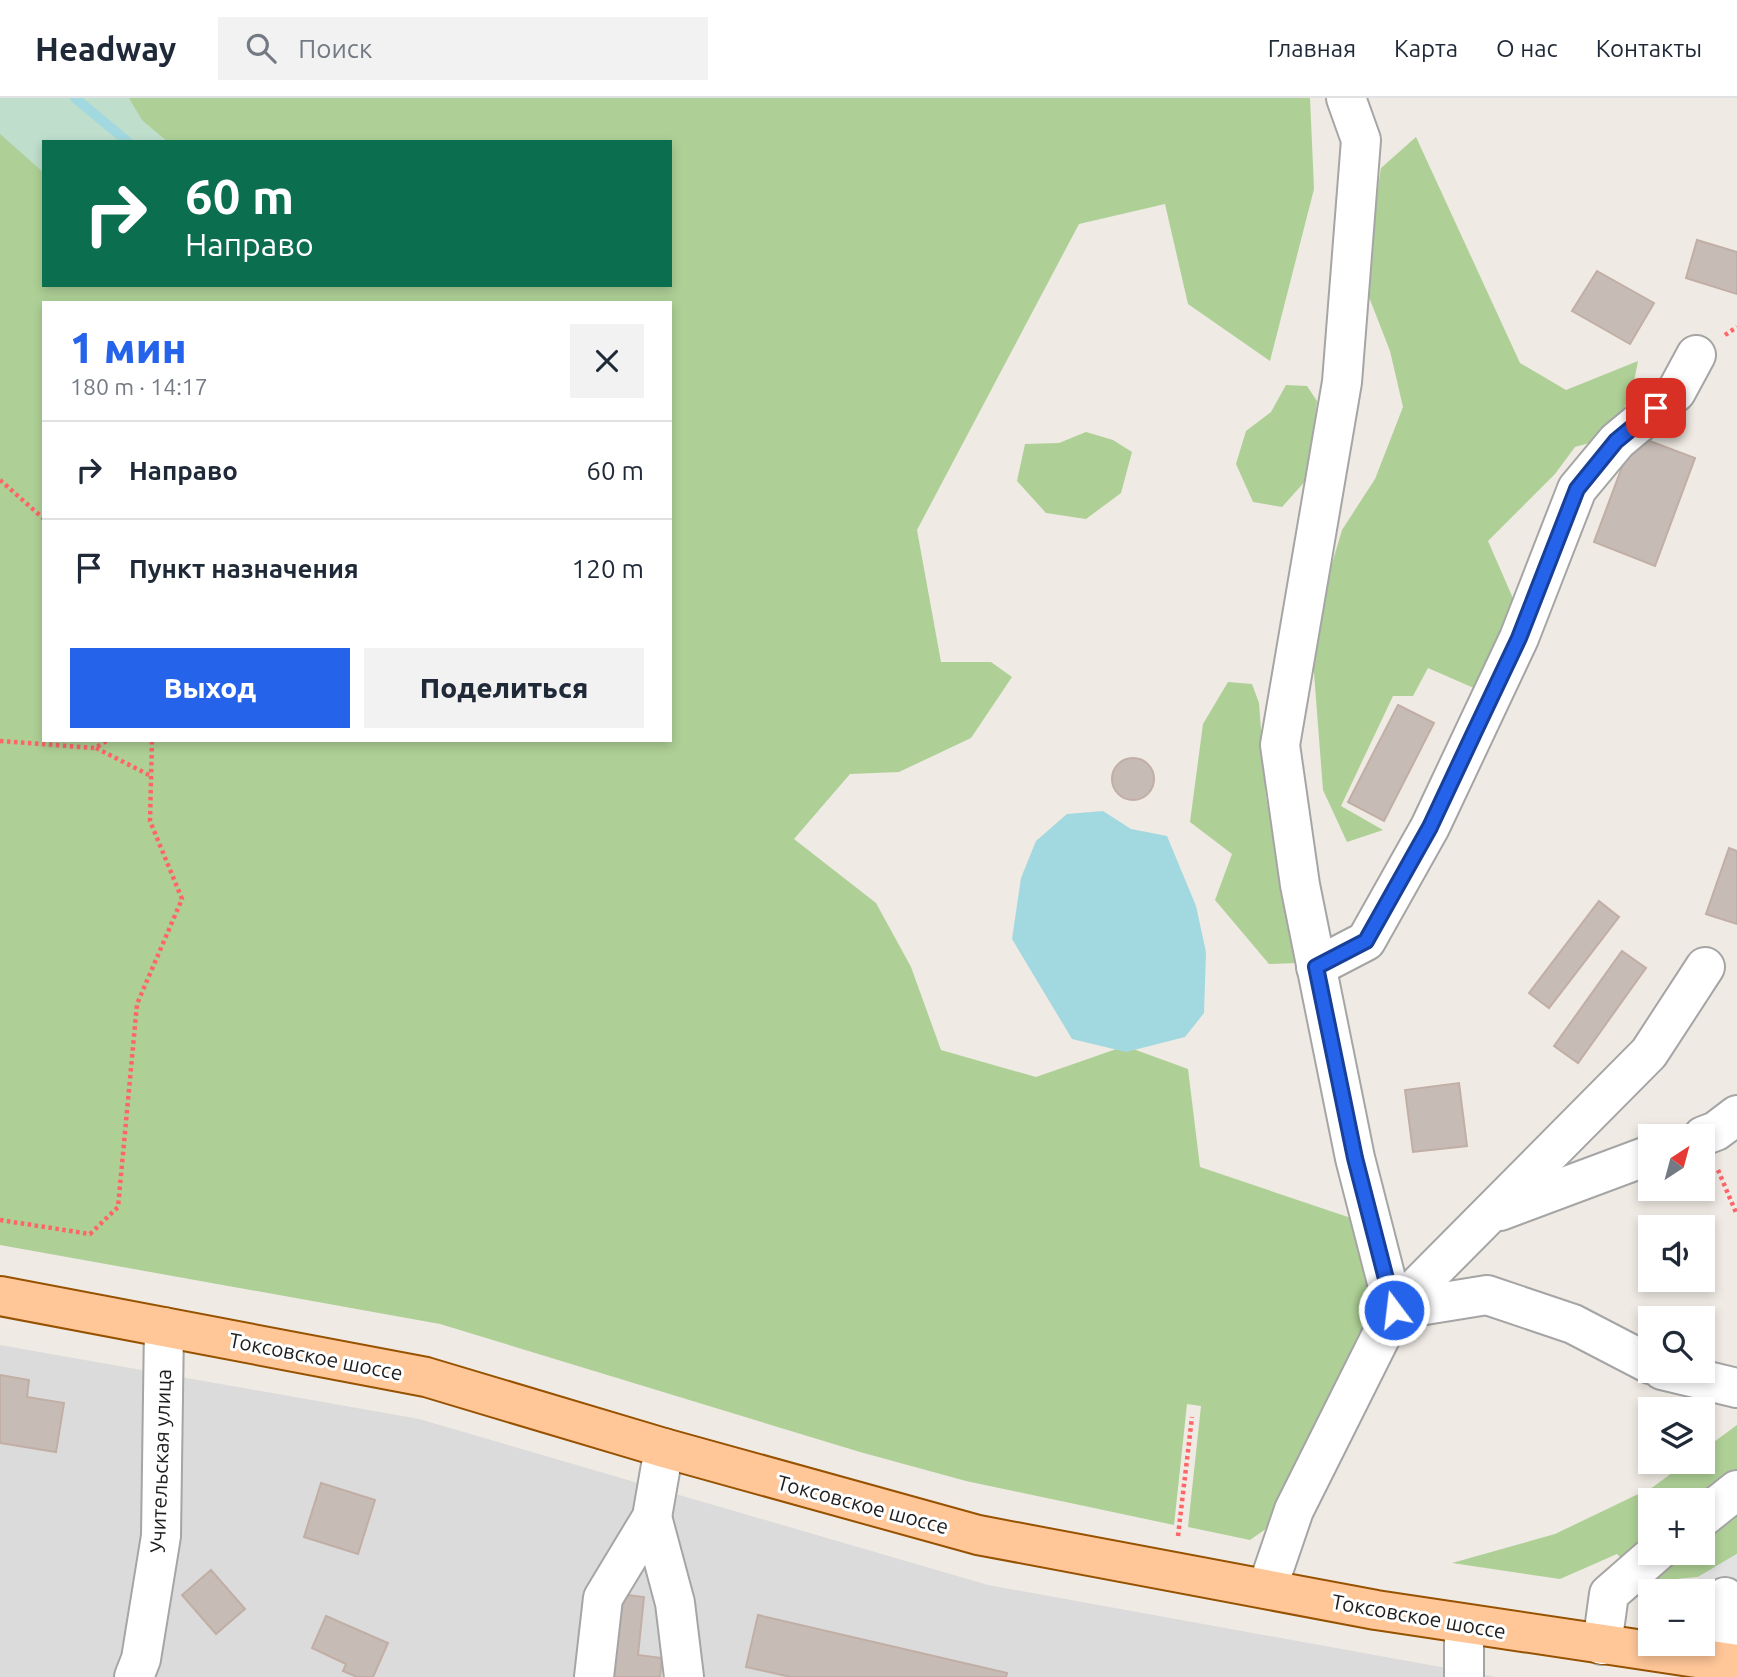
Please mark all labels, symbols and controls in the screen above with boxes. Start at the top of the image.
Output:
search box [218,17,708,80]
icon: search [242,29,280,67]
text: Headway [35,30,176,67]
text: Поиск [298,34,372,63]
text: Главная [1268,35,1356,62]
text: Карта [1394,35,1458,62]
text: О нас [1496,35,1558,62]
text: Контакты [1596,35,1702,62]
icon: right [70,168,161,259]
text: 60 m [185,168,294,223]
text: Направо [185,226,314,262]
text: 1 мин [70,324,187,371]
button: close [570,324,644,398]
text: 180 m · 14:17 [70,374,208,399]
pin [1626,378,1686,438]
icon: arrive [1637,389,1675,427]
icon: right [70,451,108,489]
text: Направо [129,456,238,485]
text: 60 m [586,456,644,485]
icon: arrive [70,549,108,587]
text: Пункт назначения [129,554,359,583]
text: 120 m [572,554,644,583]
button: Выход [70,648,350,728]
button: Поделиться [364,648,644,728]
north arrow [1638,1124,1715,1200]
map controls [1638,1124,1715,1656]
button: sound [1638,1215,1715,1292]
position arrow [1357,1273,1431,1347]
button: search [1638,1306,1715,1383]
street label: Токсовское шоссе [227,1327,405,1385]
street label: Учительская улица [145,1368,175,1554]
button: layers [1638,1397,1715,1474]
street label: Токсовское шоссе [775,1470,951,1538]
button: + [1638,1488,1715,1565]
button: − [1638,1579,1715,1656]
street label: Токсовское шоссе [1330,1589,1508,1643]

